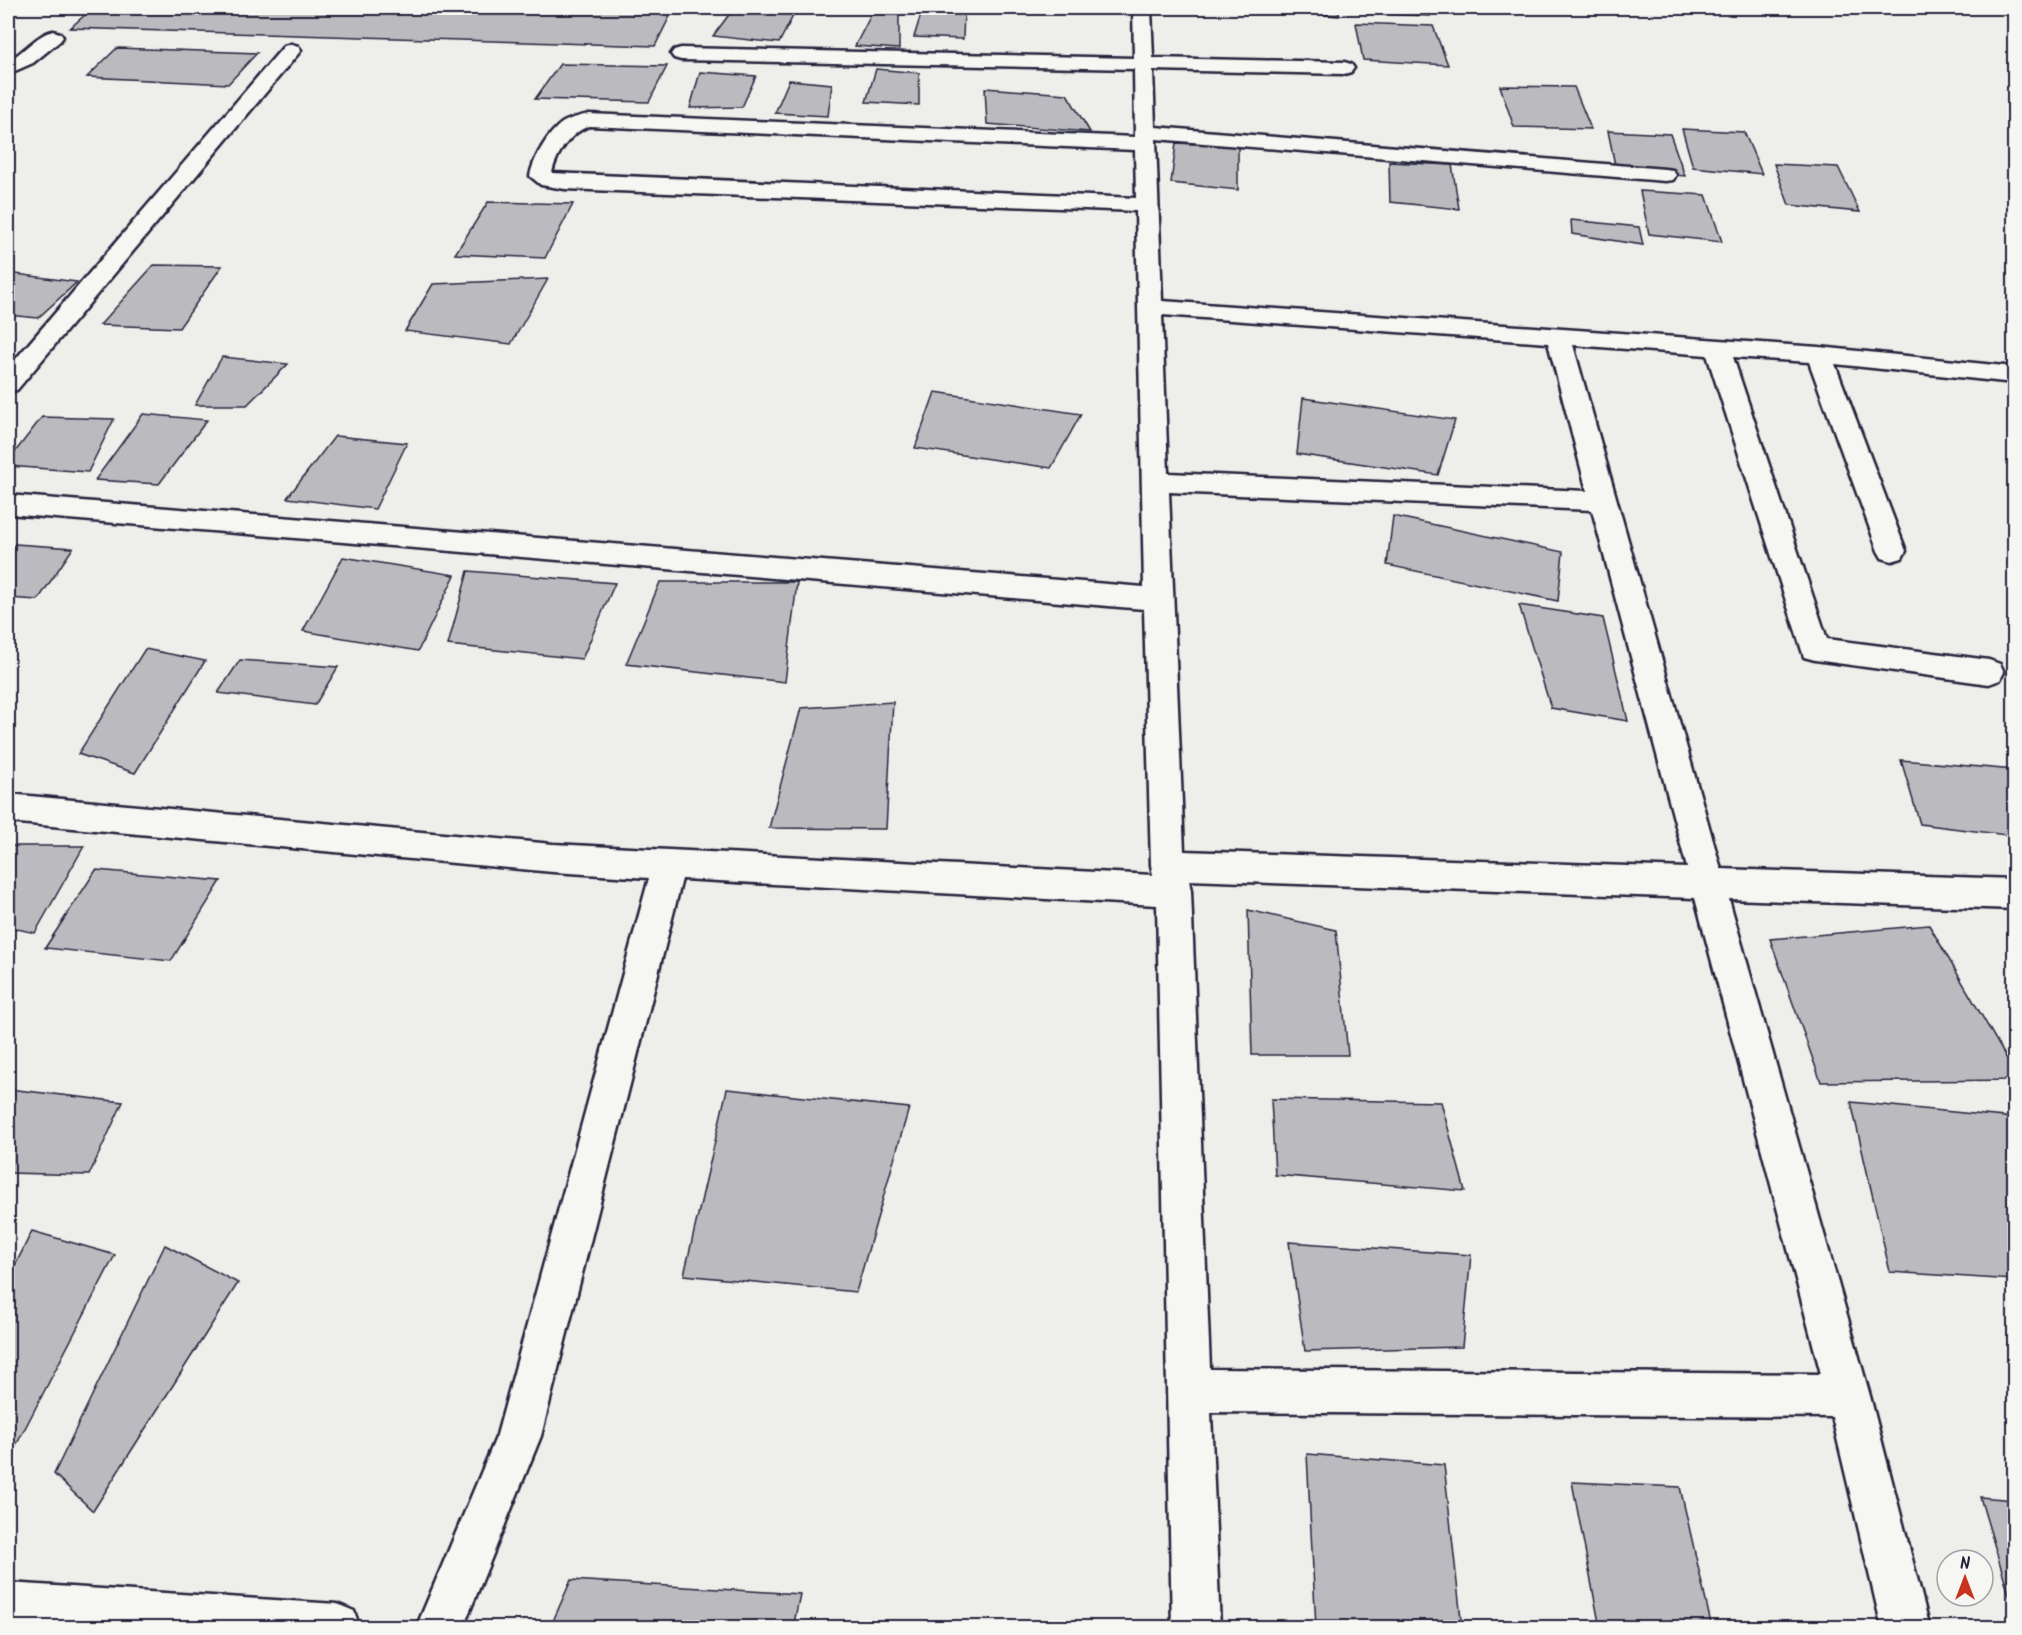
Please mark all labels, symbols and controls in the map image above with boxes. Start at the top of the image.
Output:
north arrow [1935,1548,1995,1608]
text: N [1960,1552,1970,1577]

